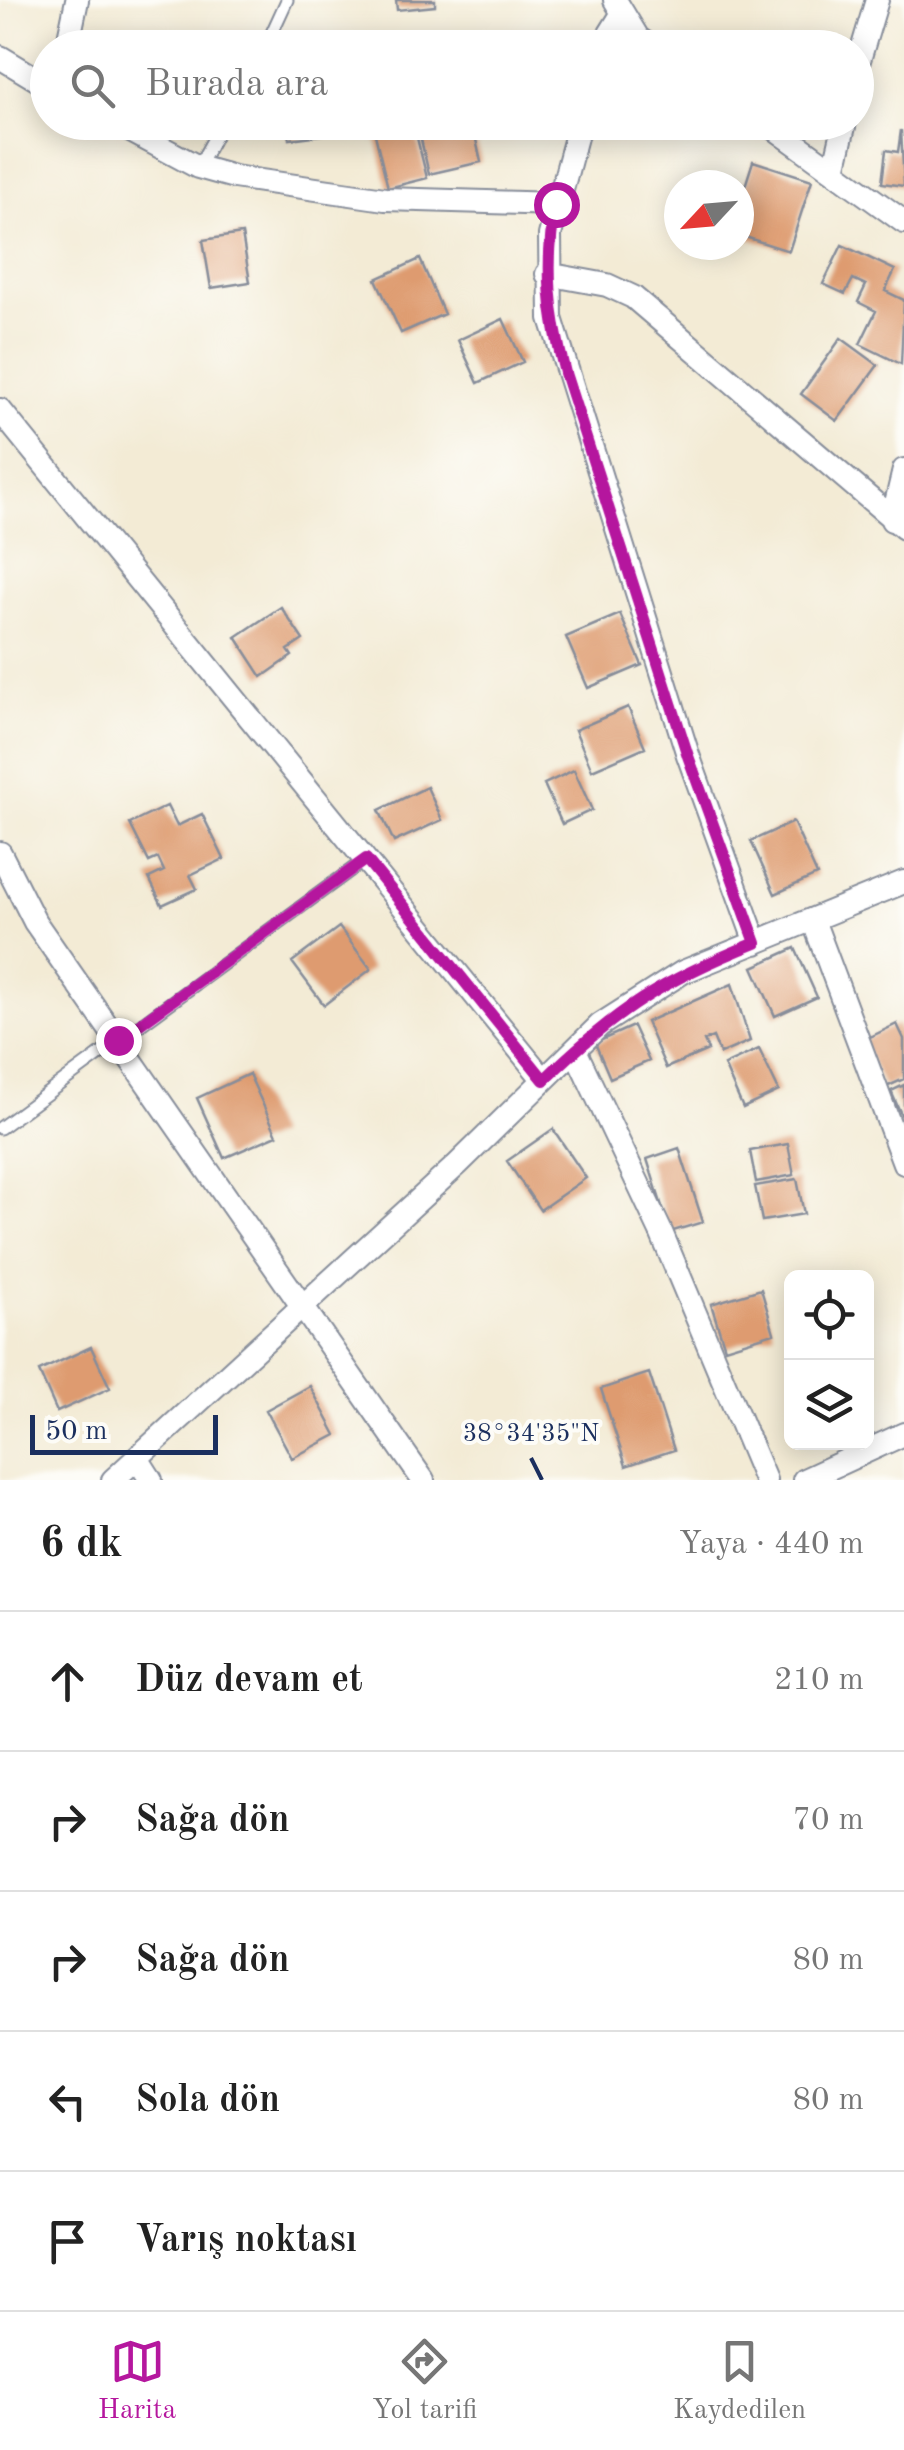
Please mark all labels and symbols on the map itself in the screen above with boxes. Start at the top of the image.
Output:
north arrow [664,170,754,260]
route start [534,182,580,228]
route end [96,1018,142,1064]
scale bar [30,1410,218,1454]
text: 38°34'35"N [463,1422,599,1447]

